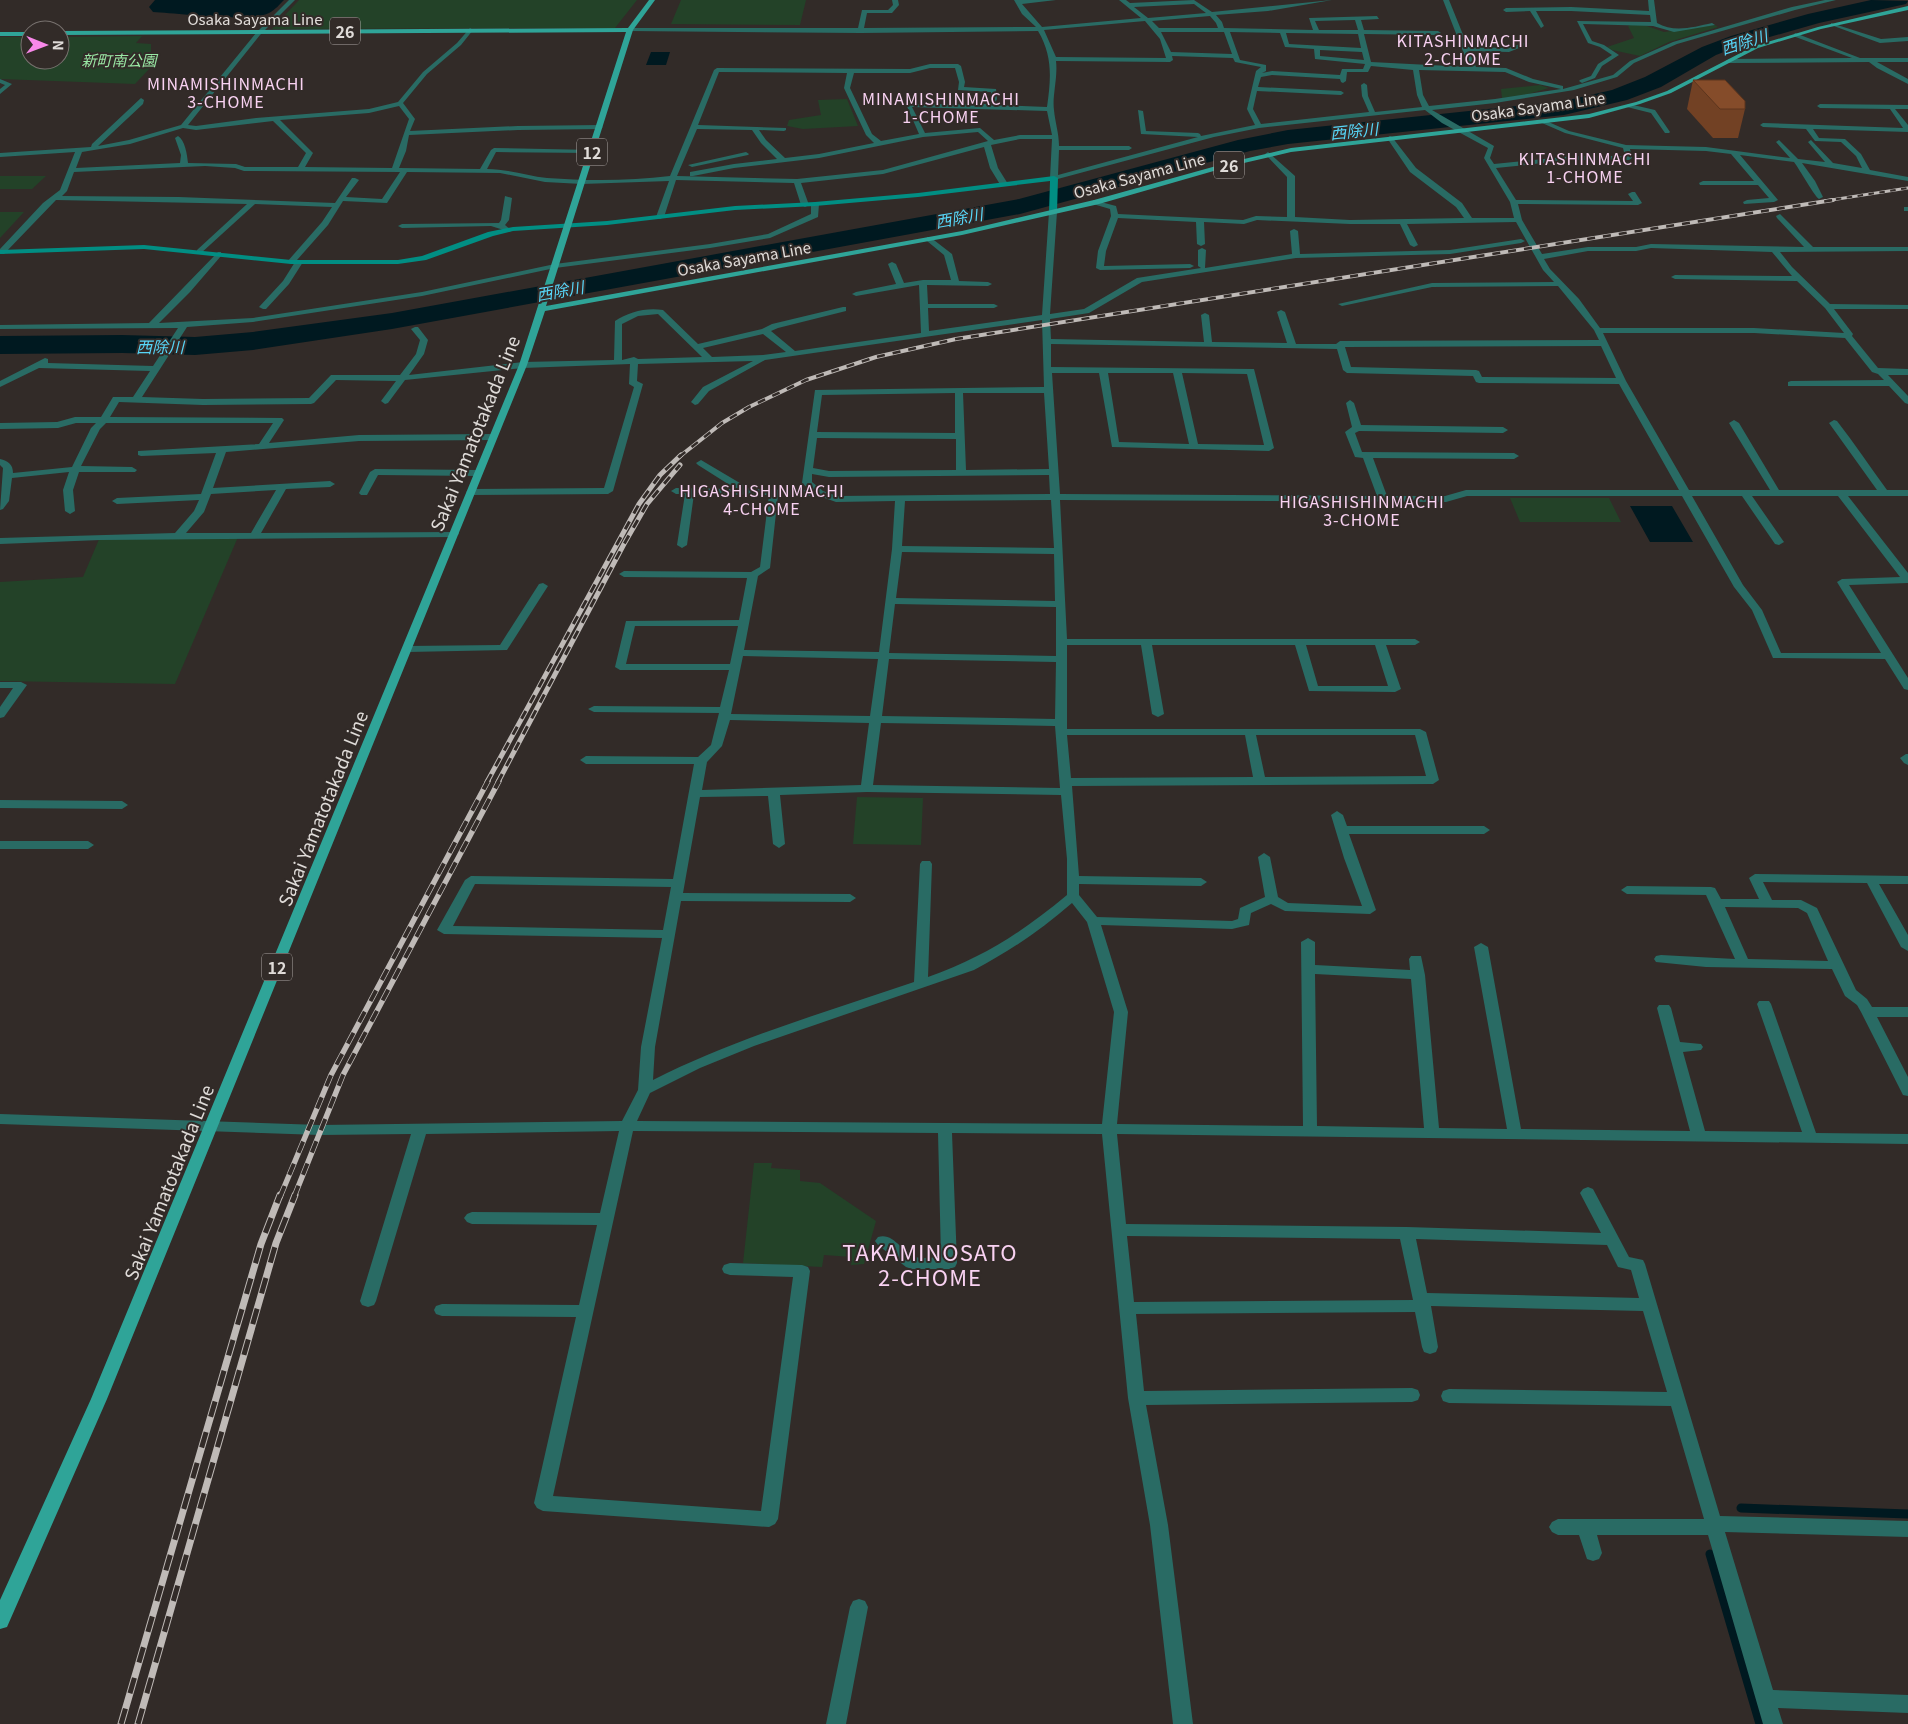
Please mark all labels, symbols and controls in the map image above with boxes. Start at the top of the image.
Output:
street label: Osaka Sayama Line [187,8,323,29]
road number: 26 [330,18,360,44]
north arrow [20,20,70,70]
water label: 西除川 [1717,22,1772,60]
district label: KITASHINMACHI 2-CHOME [1396,28,1530,70]
text: N [49,40,69,51]
park label: 新町南公園 [81,49,158,70]
district label: MINAMISHINMACHI 3-CHOME [147,71,305,113]
district label: MINAMISHINMACHI 1-CHOME [862,86,1020,128]
street label: Osaka Sayama Line [1470,86,1606,126]
water label: 西除川 [1329,115,1381,144]
road number: 12 [577,138,607,166]
district label: KITASHINMACHI 1-CHOME [1518,146,1652,188]
street label: Osaka Sayama Line [1071,147,1207,203]
road number: 26 [1214,152,1244,178]
water label: 西除川 [933,201,987,233]
street label: Osaka Sayama Line [676,236,812,280]
water label: 西除川 [534,274,588,306]
street label: Sakai Yamatotakada Line [423,331,525,535]
water label: 西除川 [136,334,186,358]
district label: HIGASHISHINMACHI 4-CHOME [679,478,845,520]
district label: HIGASHISHINMACHI 3-CHOME [1279,489,1445,531]
street label: Sakai Yamatotakada Line [271,706,373,910]
road number: 12 [262,954,292,980]
street label: Sakai Yamatotakada Line [117,1080,219,1284]
district label: TAKAMINOSATO 2-CHOME [842,1235,1018,1292]

